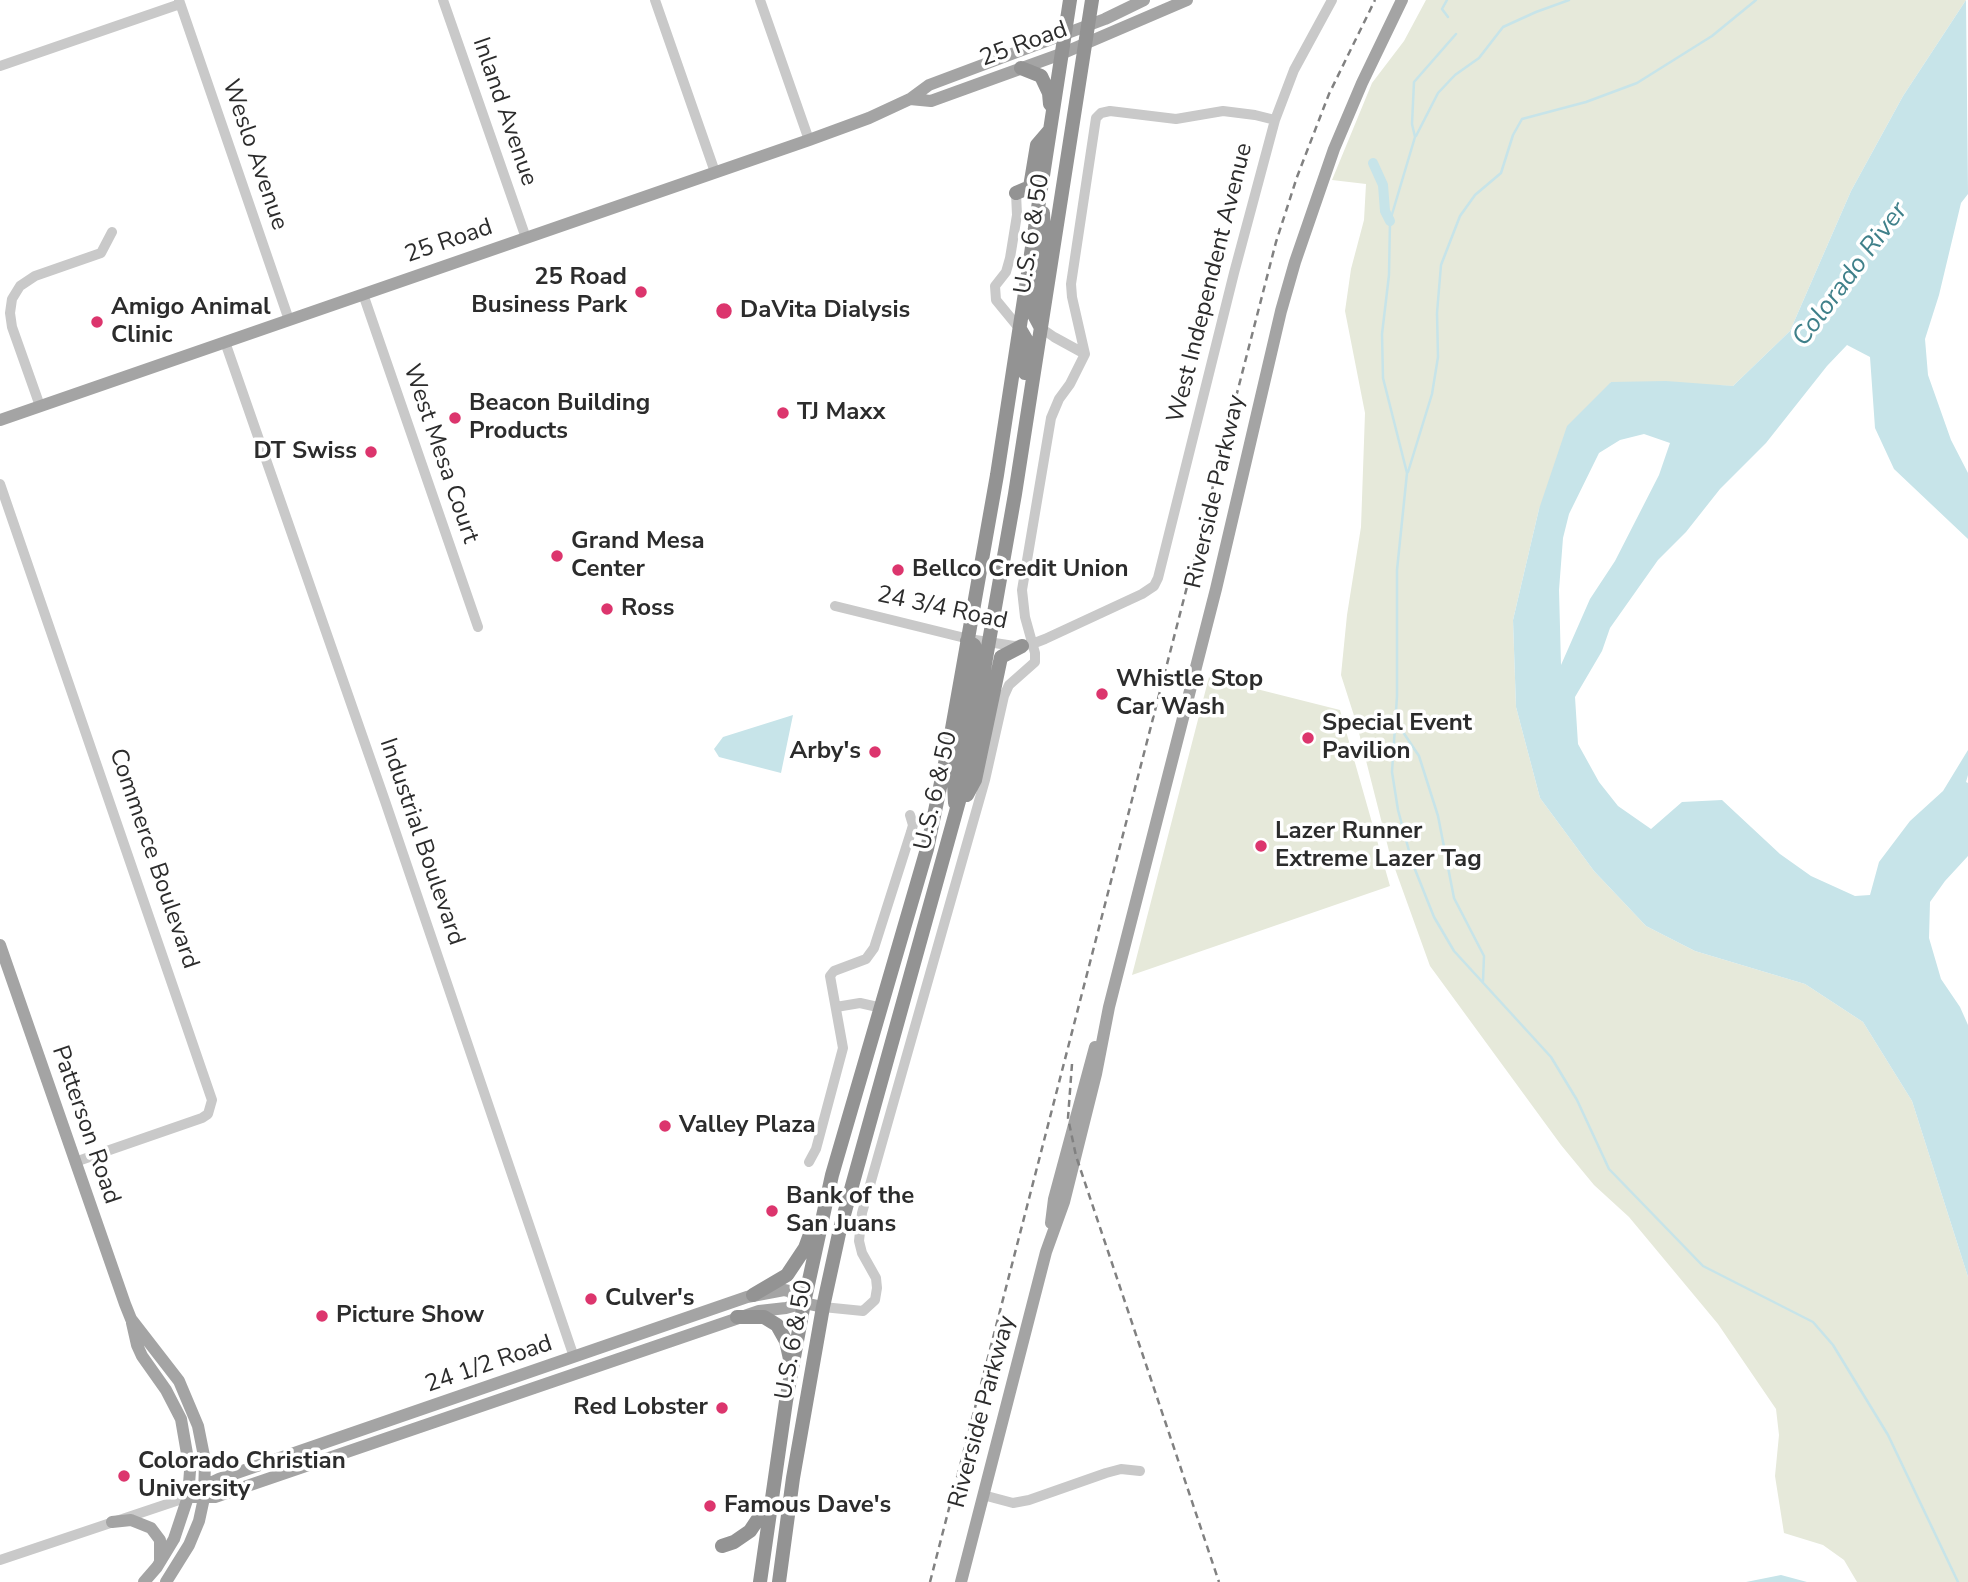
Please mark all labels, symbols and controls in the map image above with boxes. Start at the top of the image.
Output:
street label: 25 Road [976,16,1072,74]
street label: Inland Avenue [465,34,543,190]
street label: Weslo Avenue [215,76,293,234]
street label: West Independent Avenue [1162,140,1260,426]
street label: U.S. 6 & 50 [1009,172,1057,296]
water label: Colorado River [1787,197,1915,353]
street label: 25 Road [401,214,497,270]
place label: 25 Road Business Park [471,264,627,320]
marker: 25 Road Business Park [633,284,649,300]
place label: Amigo Animal Clinic [111,294,271,350]
place label: DaVita Dialysis [740,297,910,325]
marker: DaVita Dialysis [714,301,734,321]
marker: Amigo Animal Clinic [89,314,105,330]
street label: West Mesa Court [396,361,484,547]
place label: Beacon Building Products [469,390,650,446]
street label: Riverside Parkway [1180,393,1252,591]
place label: TJ Maxx [797,399,886,427]
marker: TJ Maxx [775,405,791,421]
marker: Beacon Building Products [447,410,463,426]
place label: DT Swiss [253,438,357,466]
marker: DT Swiss [363,444,379,460]
place label: Grand Mesa Center [571,528,705,584]
marker: Grand Mesa Center [549,548,565,564]
place label: Bellco Credit Union [912,556,1129,584]
marker: Bellco Credit Union [890,562,906,578]
street label: 24 3/4 Road [874,581,1010,637]
place label: Ross [621,595,674,623]
marker: Ross [599,601,615,617]
place label: Whistle Stop Car Wash [1116,666,1263,722]
marker: Whistle Stop Car Wash [1094,686,1110,702]
place label: Special Event Pavilion [1322,710,1472,766]
street label: U.S. 6 & 50 [909,729,965,853]
marker: Special Event Pavilion [1300,730,1316,746]
street label: Industrial Boulevard [372,735,470,949]
place label: Arby's [789,738,861,766]
marker: Arby's [867,744,883,760]
street label: Commerce Boulevard [102,745,204,973]
place label: Lazer Runner Extreme Lazer Tag [1275,818,1482,874]
marker: Lazer Runner Extreme Lazer Tag [1253,838,1269,854]
street label: Patterson Road [44,1042,126,1208]
place label: Valley Plaza [679,1112,816,1140]
marker: Valley Plaza [657,1118,673,1134]
place label: Bank of the San Juans [786,1183,914,1239]
marker: Bank of the San Juans [764,1203,780,1219]
street label: U.S. 6 & 50 [770,1278,820,1402]
place label: Culver's [605,1285,695,1313]
marker: Culver's [583,1291,599,1307]
place label: Picture Show [336,1302,484,1330]
marker: Picture Show [314,1308,330,1324]
street label: Riverside Parkway [944,1313,1022,1511]
street label: 24 1/2 Road [422,1330,556,1400]
place label: Red Lobster [573,1394,708,1422]
marker: Red Lobster [714,1400,730,1416]
place label: Colorado Christian University [138,1448,346,1504]
marker: Colorado Christian University [116,1468,132,1484]
place label: Famous Dave's [724,1492,891,1520]
marker: Famous Dave's [702,1498,718,1514]

